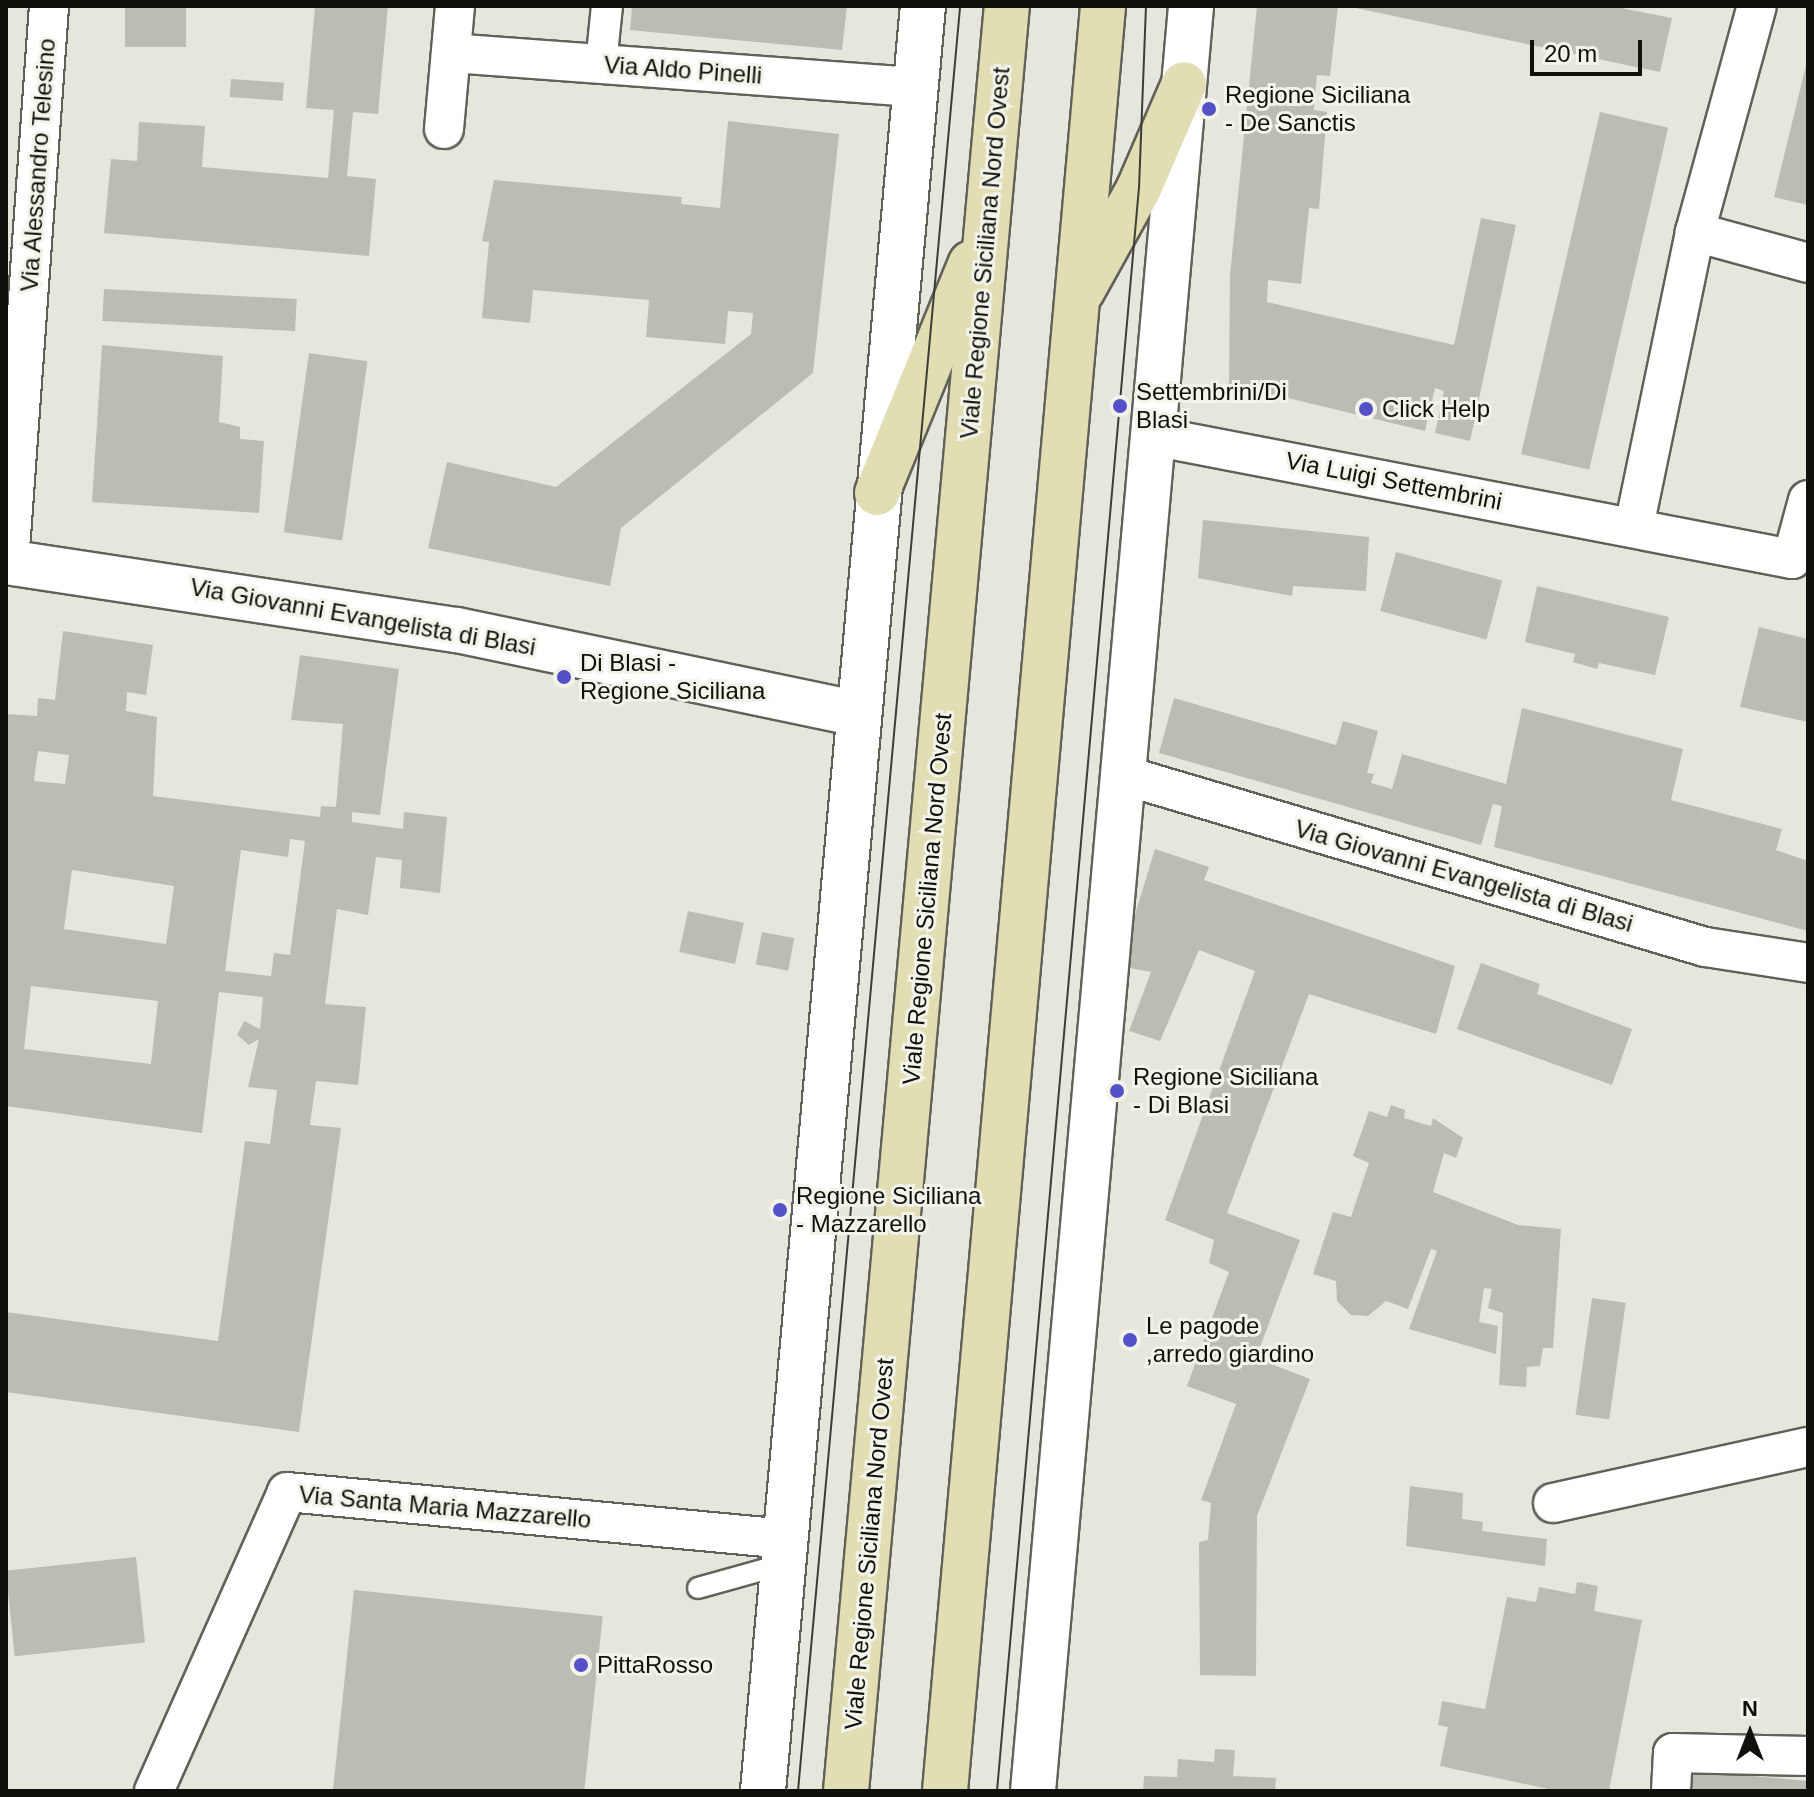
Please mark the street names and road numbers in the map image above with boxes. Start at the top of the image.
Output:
street label: Via Alessandro Telesino [15,36,61,294]
street label: Via Aldo Pinelli [602,50,764,90]
street label: Viale Regione Siciliana Nord Ovest [954,66,1016,440]
street label: Via Luigi Settembrini [1283,446,1505,516]
street label: Via Giovanni Evangelista di Blasi [188,572,538,662]
street label: Viale Regione Siciliana Nord Ovest [896,712,958,1086]
street label: Via Giovanni Evangelista di Blasi [1292,814,1636,938]
street label: Viale Regione Siciliana Nord Ovest [838,1357,900,1731]
street label: Via Santa Maria Mazzarello [298,1480,592,1534]

